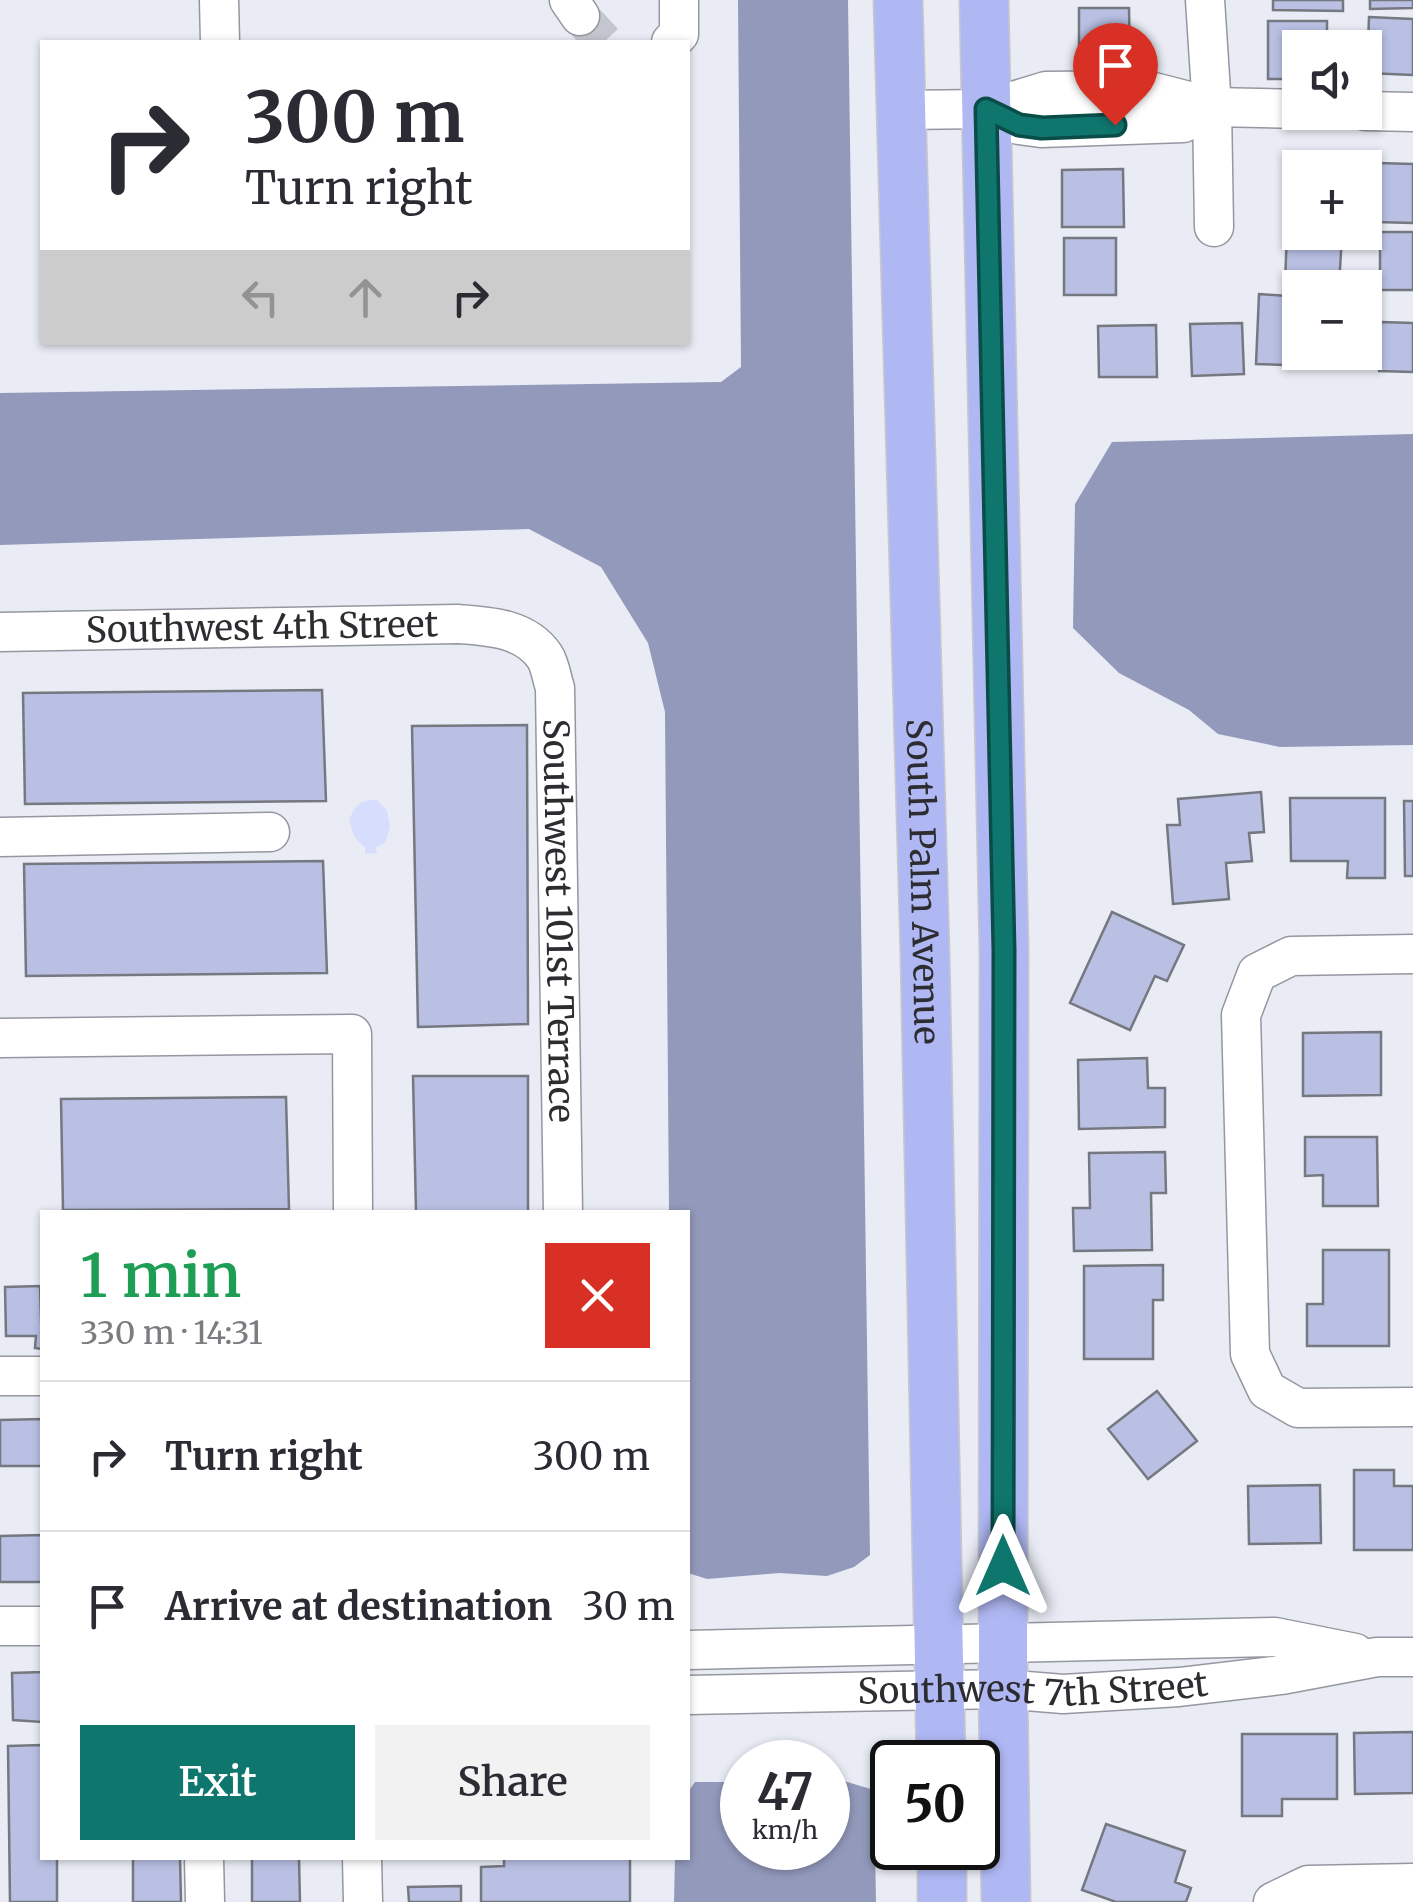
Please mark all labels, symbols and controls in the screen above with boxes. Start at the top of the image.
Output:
pin [1073,23,1158,126]
map controls [1282,30,1382,370]
button: sound [1282,30,1382,130]
icon: arrive [1088,38,1143,93]
text: 300 m [245,73,464,161]
icon: right [80,80,210,210]
button: + [1282,150,1382,250]
text: Turn right [245,160,473,216]
icon: left [233,270,288,325]
icon: ahead [338,270,393,325]
icon: right [443,270,498,325]
button: − [1282,270,1382,370]
street label: Southwest 4th Street [85,602,439,652]
street label: Southwest 101st Terrace [533,718,584,1123]
street label: South Palm Avenue [896,718,949,1045]
text: 1 min [80,1238,241,1313]
button: close [545,1243,650,1348]
text: 330 m · 14:31 [80,1313,263,1353]
icon: right [80,1429,135,1484]
text: Turn right [165,1433,363,1480]
text: 300 m [533,1433,650,1480]
position arrow [951,1514,1055,1618]
icon: arrive [80,1579,135,1634]
text: Arrive at destination [165,1583,552,1630]
text: 30 m [582,1583,675,1630]
street label: Southwest 7th Street [857,1662,1211,1716]
button: Exit [80,1725,355,1840]
button: Share [375,1725,650,1840]
speed limit sign: 50 [870,1740,1000,1870]
text: 47 [757,1761,813,1824]
text: km/h [752,1814,818,1846]

